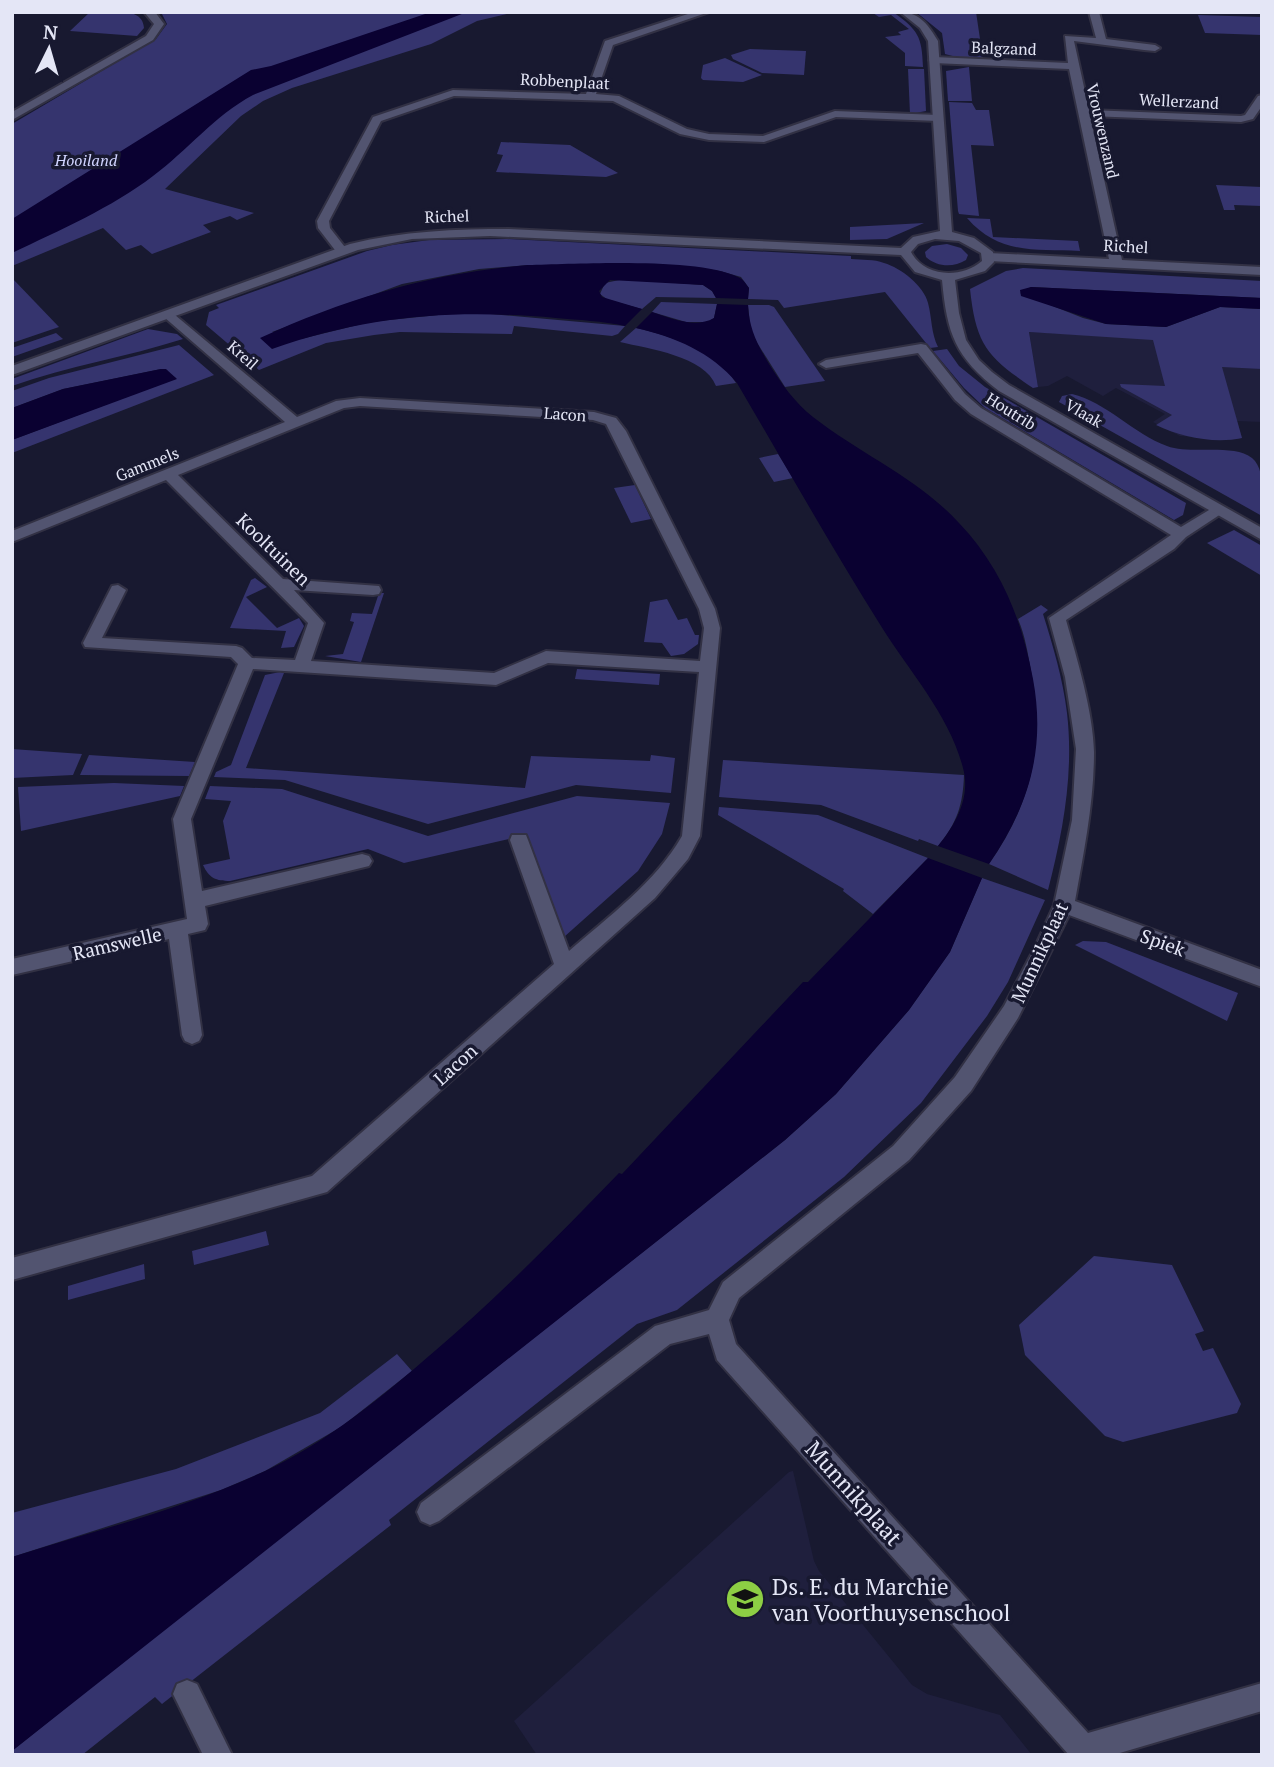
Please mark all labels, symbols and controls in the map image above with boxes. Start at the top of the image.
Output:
north arrow [14,14,84,84]
text: N [42,18,59,45]
street label: Balgzand [971,36,1037,60]
street label: Robbenplaat [520,68,610,94]
street label: Vrouwenzand [1081,81,1125,181]
street label: Wellerzand [1138,88,1220,114]
park label: Hooiland [54,149,118,171]
street label: Richel [424,204,470,228]
street label: Richel [1103,234,1149,258]
street label: Kreil [223,335,263,375]
street label: Houtrib [982,387,1041,435]
street label: Vlaak [1061,393,1108,433]
street label: Lacon [543,402,587,426]
street label: Gammels [112,441,182,487]
street label: Kooltuinen [232,507,316,591]
street label: Munnikplaat [1005,898,1073,1006]
street label: Ramswelle [70,921,164,965]
street label: Spiek [1137,922,1189,962]
street label: Lacon [428,1038,482,1090]
street label: Munnikplaat [799,1434,910,1552]
place label: Ds. E. du Marchie van Voorthuysenschool [771,1571,1010,1628]
school or university icon: Ds. E. du Marchie van Voorthuysenschool [724,1578,766,1620]

